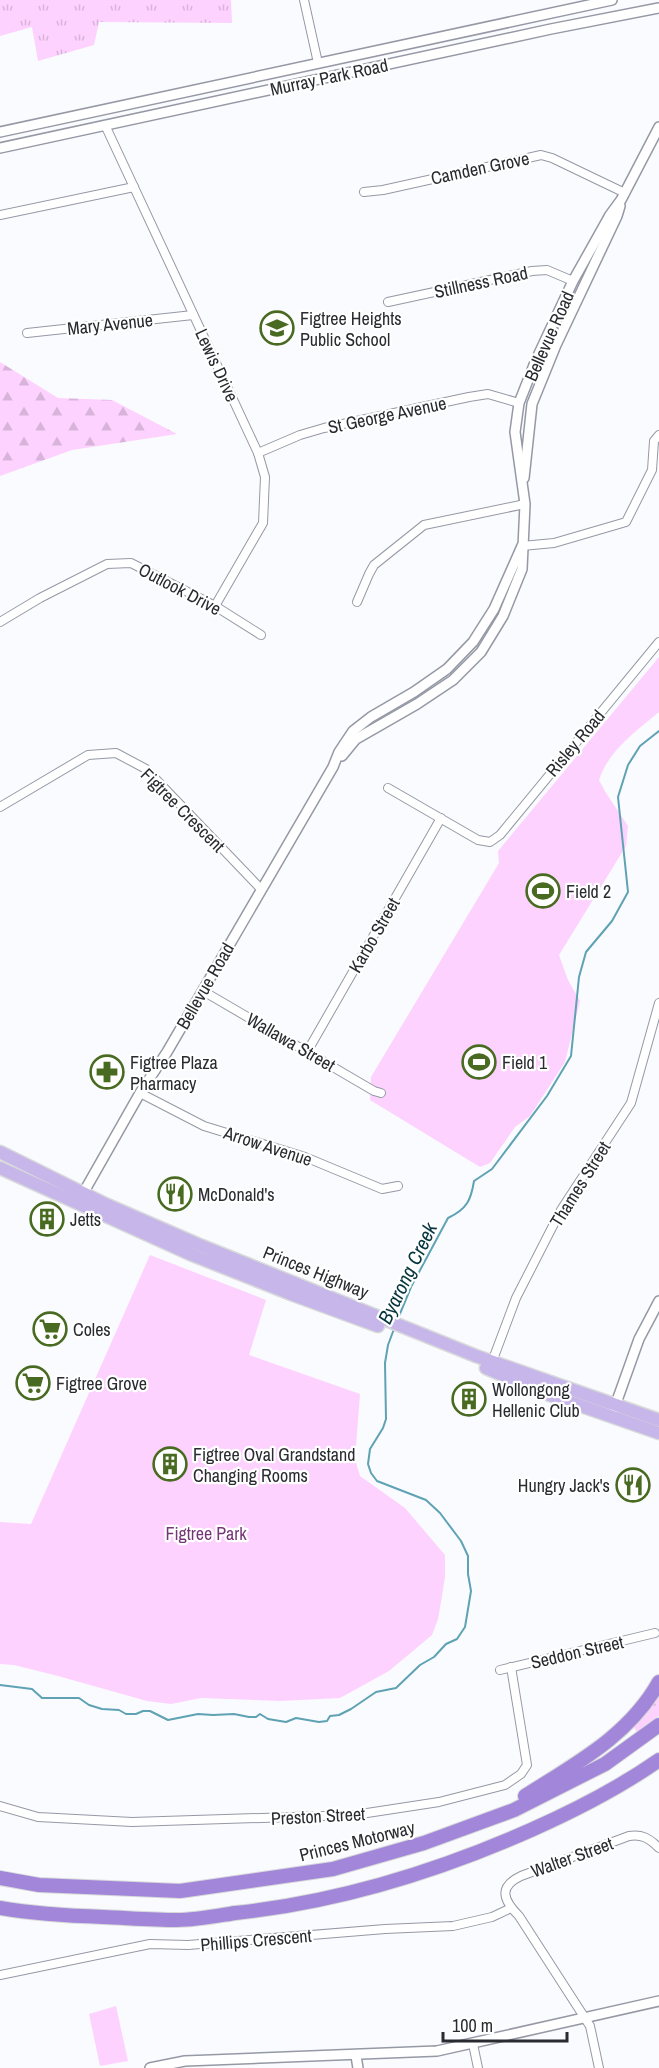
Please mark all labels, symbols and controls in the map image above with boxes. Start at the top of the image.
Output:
street label: Murray Park Road [268,52,390,102]
street label: Camden Grove [428,145,532,191]
street label: Stillness Road [432,260,530,304]
street label: Bellevue Road [518,287,580,385]
place label: Figtree Heights Public School [300,306,402,352]
street label: Mary Avenue [66,307,154,341]
school or university icon: Figtree Heights Public School [259,310,295,346]
street label: Lewis Drive [189,324,245,406]
street label: St George Avenue [326,390,448,440]
street label: Outlook Drive [134,557,226,621]
street label: Risley Road [540,704,610,782]
street label: Figtree Crescent [135,762,231,858]
sports icon: Field 2 [525,873,561,909]
place label: Field 2 [566,879,611,904]
street label: Karbo Street [342,893,406,977]
street label: Bellevue Road [170,938,240,1034]
street label: Wallawa Street [242,1006,340,1078]
sports icon: Field 1 [461,1044,497,1080]
place label: Figtree Plaza Pharmacy [130,1050,218,1096]
place label: Field 1 [502,1050,548,1075]
pharmacy icon: Figtree Plaza Pharmacy [89,1054,125,1090]
street label: Arrow Avenue [220,1120,315,1172]
street label: Thames Street [544,1136,616,1232]
restaurant icon: McDonald's [157,1176,193,1212]
place label: McDonald's [198,1182,275,1207]
building icon: Jetts [29,1201,65,1237]
place label: Jetts [70,1207,101,1232]
water label: Byarong Creek [371,1217,443,1328]
street label: Princes Highway [260,1240,373,1305]
supermarket icon: Coles [32,1311,68,1347]
place label: Coles [73,1317,111,1342]
supermarket icon: Figtree Grove [15,1365,51,1401]
place label: Figtree Grove [56,1371,147,1396]
place label: Wollongong Hellenic Club [492,1377,580,1423]
building icon: Wollongong Hellenic Club [451,1381,487,1417]
place label: Figtree Oval Grandstand Changing Rooms [193,1442,355,1488]
building icon: Figtree Oval Grandstand Changing Rooms [152,1446,188,1482]
restaurant icon: Hungry Jack's [615,1467,651,1503]
place label: Hungry Jack's [518,1473,610,1498]
park label: Figtree Park [165,1521,247,1546]
street label: Seddon Street [528,1629,626,1675]
street label: Preston Street [270,1801,366,1831]
street label: Princes Motorway [297,1814,418,1867]
street label: Walter Street [528,1831,616,1883]
street label: Phillips Crescent [199,1923,313,1957]
scale bar [443,2005,568,2043]
text: 100 m [452,2013,493,2038]

